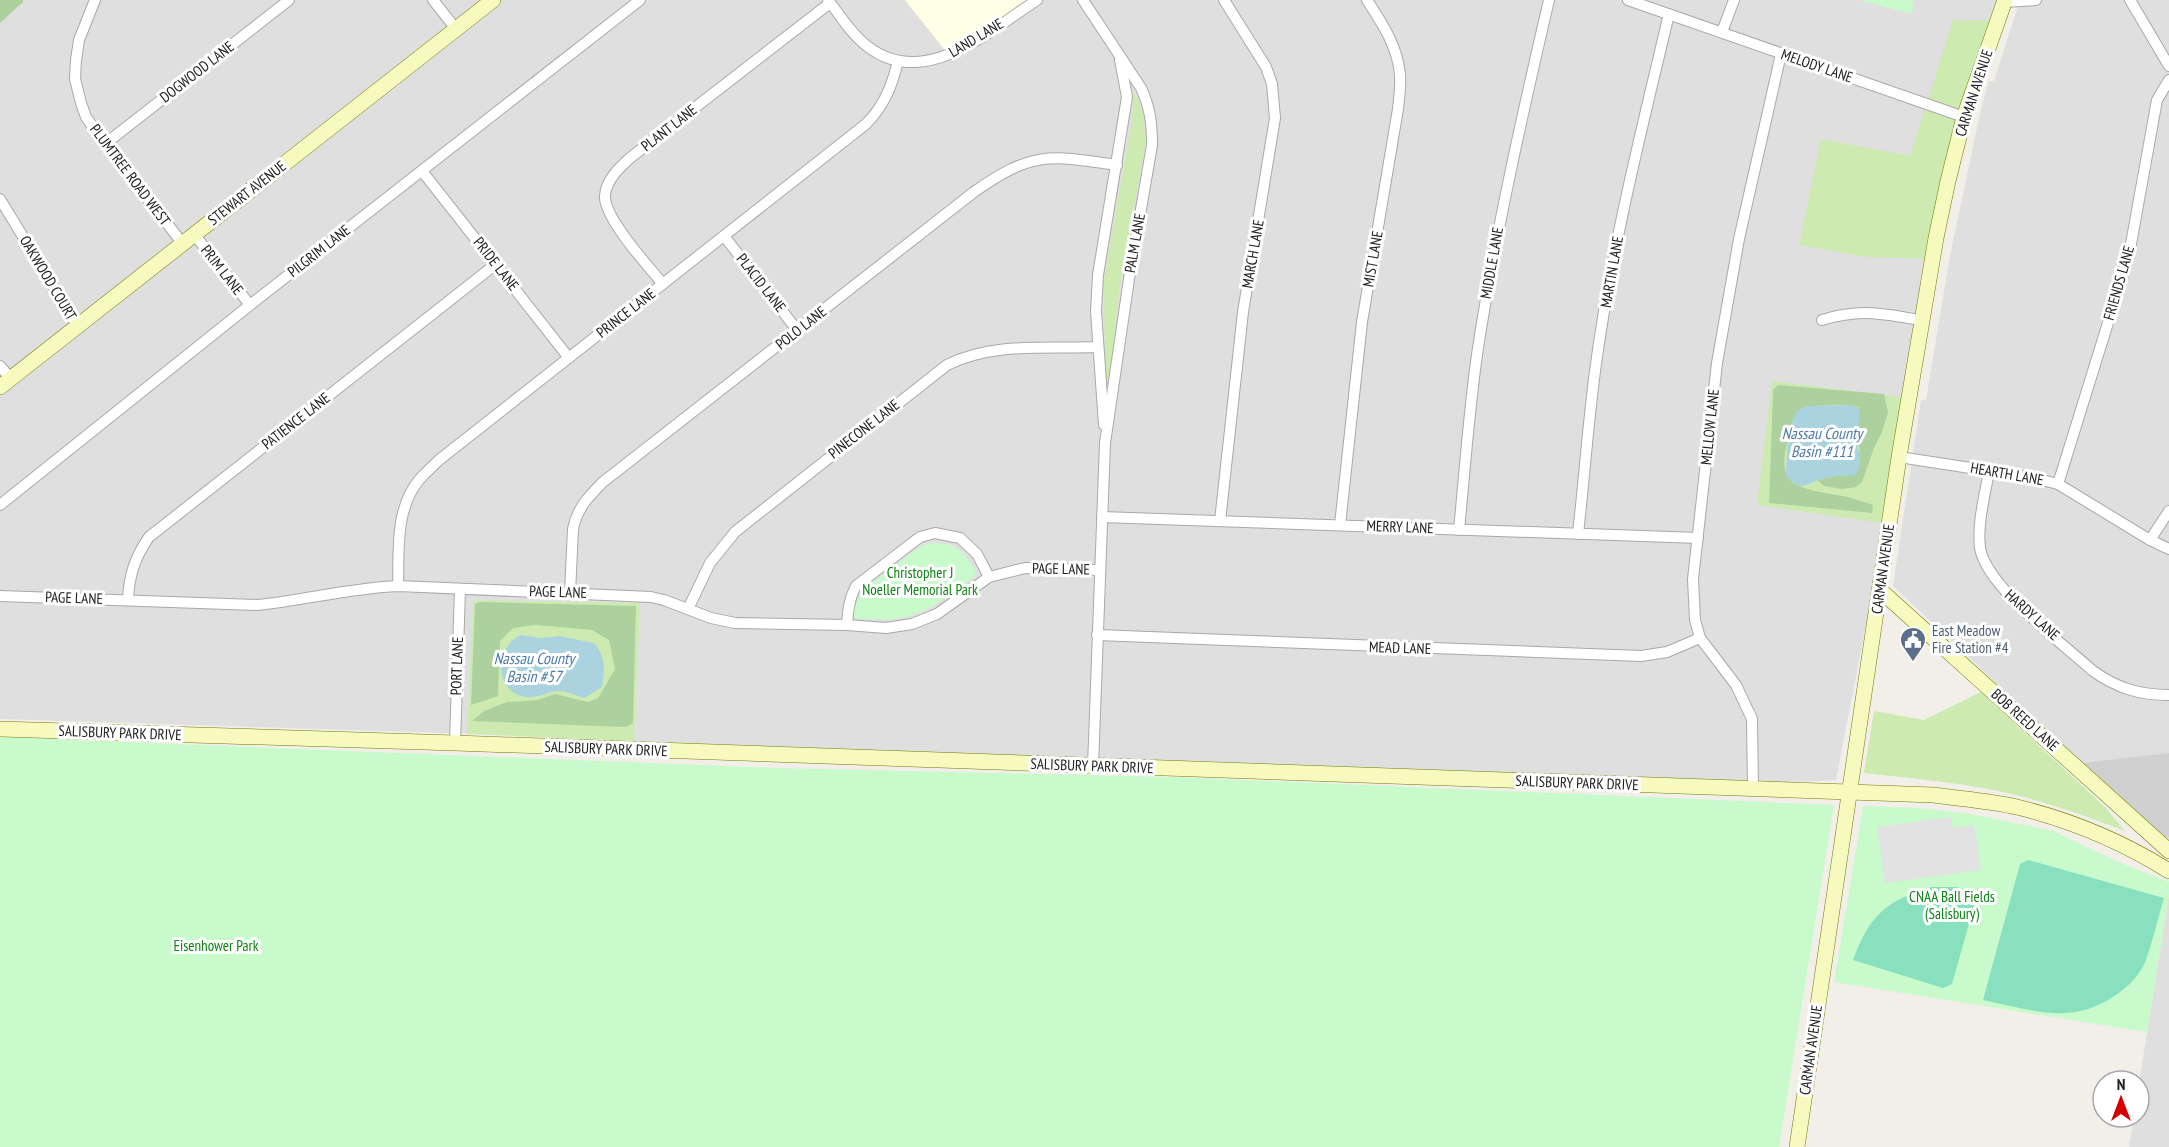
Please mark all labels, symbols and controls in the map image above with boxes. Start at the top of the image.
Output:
street label: LAND LANE [945,14,1007,61]
street label: DOGWOOD LANE [156,37,238,106]
street label: MELODY LANE [1779,44,1856,87]
street label: CARMAN AVENUE [1951,47,1997,139]
street label: PLANT LANE [637,100,700,155]
street label: PLUMTREE ROAD WEST [86,120,175,230]
street label: STEWART AVENUE [204,156,290,229]
street label: PALM LANE [1120,212,1149,274]
street label: MARCH LANE [1237,218,1268,290]
street label: PILGRIM LANE [284,220,354,281]
street label: MIDDLE LANE [1476,226,1507,300]
street label: MIST LANE [1358,229,1387,289]
street label: OAKWOOD COURT [16,232,81,324]
street label: PRIDE LANE [470,233,523,294]
street label: MARTIN LANE [1596,235,1627,309]
street label: PRIM LANE [197,241,248,298]
street label: FRIENDS LANE [2099,243,2138,322]
street label: PLACID LANE [733,250,790,316]
street label: PRINCE LANE [592,284,659,342]
street label: POLO LANE [771,302,830,353]
street label: PATIENCE LANE [258,388,334,453]
street label: MELLOW LANE [1696,388,1723,466]
street label: PINECONE LANE [824,395,903,462]
water label: Nassau County Basin #111 [1782,423,1864,461]
street label: HEARTH LANE [1969,458,2045,489]
street label: MERRY LANE [1366,516,1434,537]
street label: CARMAN AVENUE [1867,523,1898,615]
street label: PAGE LANE [1032,558,1090,579]
park label: Christopher J Noeller Memorial Park [862,563,978,599]
street label: PAGE LANE [529,581,587,602]
street label: HARDY LANE [2001,585,2064,644]
street label: PAGE LANE [45,587,103,608]
place label: East Meadow Fire Station #4 [1932,621,2009,657]
public building icon: East Meadow Fire Station #4 [1898,625,1928,663]
street label: PORT LANE [446,636,467,696]
street label: MEAD LANE [1369,637,1431,658]
water label: Nassau County Basin #57 [494,648,576,686]
street label: BOB REED LANE [1988,684,2063,755]
street label: SALISBURY PARK DRIVE [58,721,182,744]
street label: SALISBURY PARK DRIVE [544,737,668,760]
street label: SALISBURY PARK DRIVE [1030,754,1154,777]
street label: SALISBURY PARK DRIVE [1515,771,1639,794]
park label: CNAA Ball Fields (Salisbury) [1909,887,1995,923]
park label: Eisenhower Park [174,936,259,955]
street label: CARMAN AVENUE [1795,1004,1826,1096]
north arrow [2091,1069,2151,1129]
text: N [2117,1074,2125,1094]

